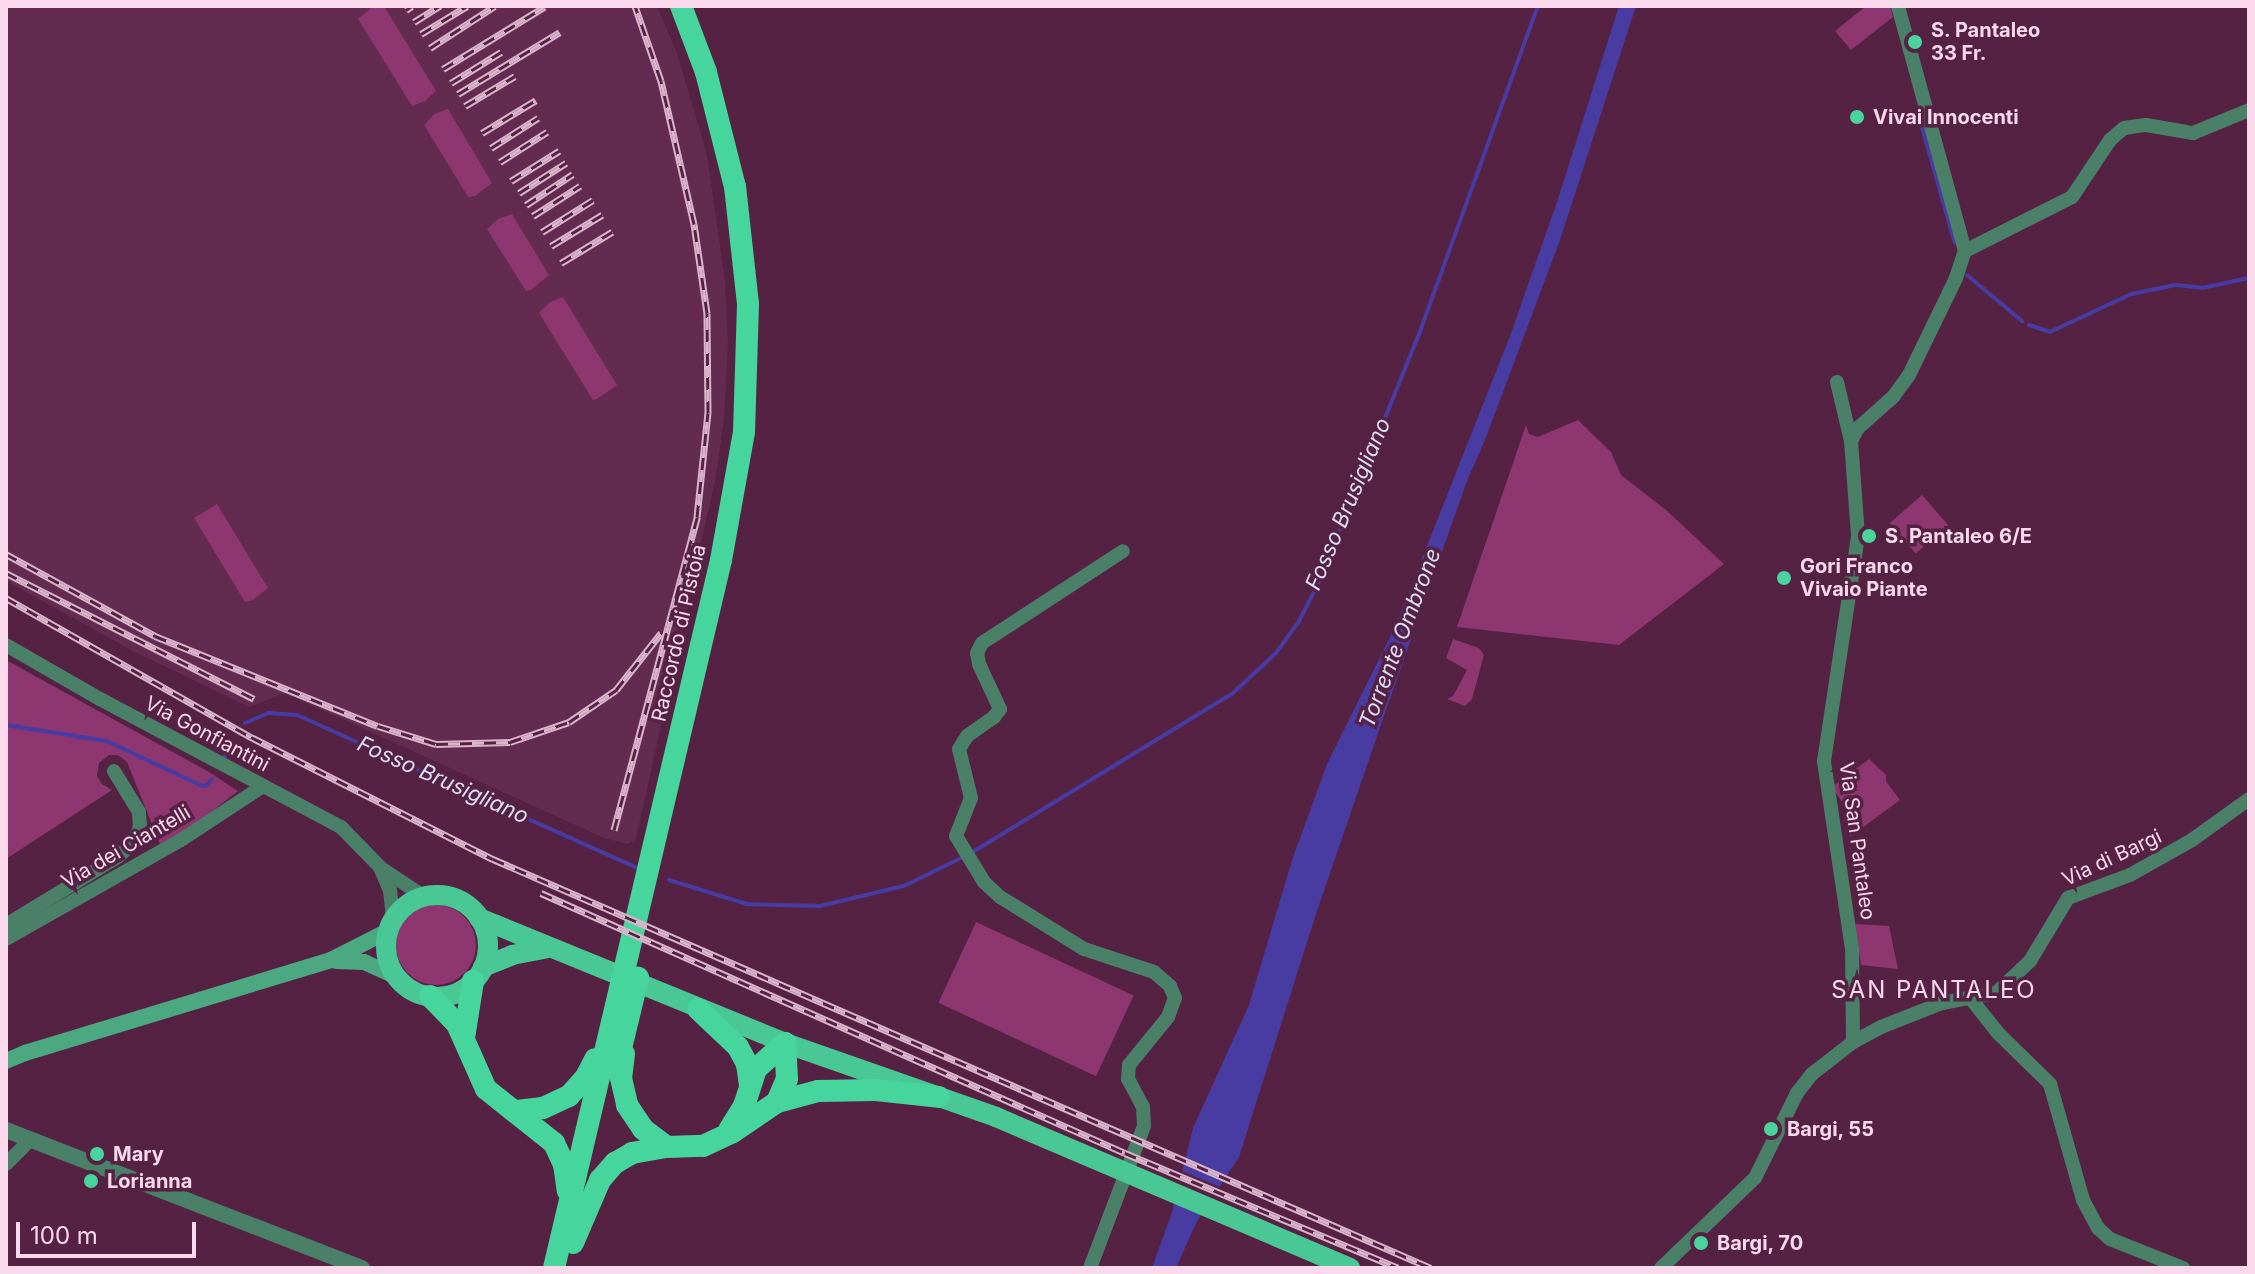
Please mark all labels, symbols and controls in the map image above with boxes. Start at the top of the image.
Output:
place label: S. Pantaleo 33 Fr. [1931,18,2041,65]
marker: S. Pantaleo 33 Fr. [1906,33,1924,51]
place label: Vivai Innocenti [1873,105,2019,129]
marker: Vivai Innocenti [1848,108,1866,126]
water label: Fosso Brusigliano [1300,414,1396,594]
place label: S. Pantaleo 6/E [1885,524,2033,548]
marker: S. Pantaleo 6/E [1860,527,1878,545]
street label: Raccordo di Pistoia [647,542,711,724]
water label: Torrente Ombrone [1354,544,1446,732]
place label: Gori Franco Vivaio Piante [1800,554,1928,601]
marker: Gori Franco Vivaio Piante [1775,569,1793,587]
street label: Via Gonfiantini [141,691,273,777]
water label: Fosso Brusigliano [353,730,533,830]
street label: Via San Pantaleo [1834,761,1880,921]
street label: Via dei Ciantelli [57,800,195,894]
street label: Via di Bargi [2059,825,2165,891]
district label: SAN PANTALEO [1831,976,2037,1004]
place label: Bargi, 55 [1787,1117,1875,1141]
marker: Bargi, 55 [1762,1120,1780,1138]
place label: Mary [113,1142,164,1166]
marker: Mary [88,1145,106,1163]
place label: Lorianna [107,1169,192,1193]
marker: Lorianna [82,1172,100,1190]
scale bar [20,1206,200,1256]
text: 100 m [30,1221,98,1250]
place label: Bargi, 70 [1717,1231,1804,1255]
marker: Bargi, 70 [1692,1234,1710,1252]

